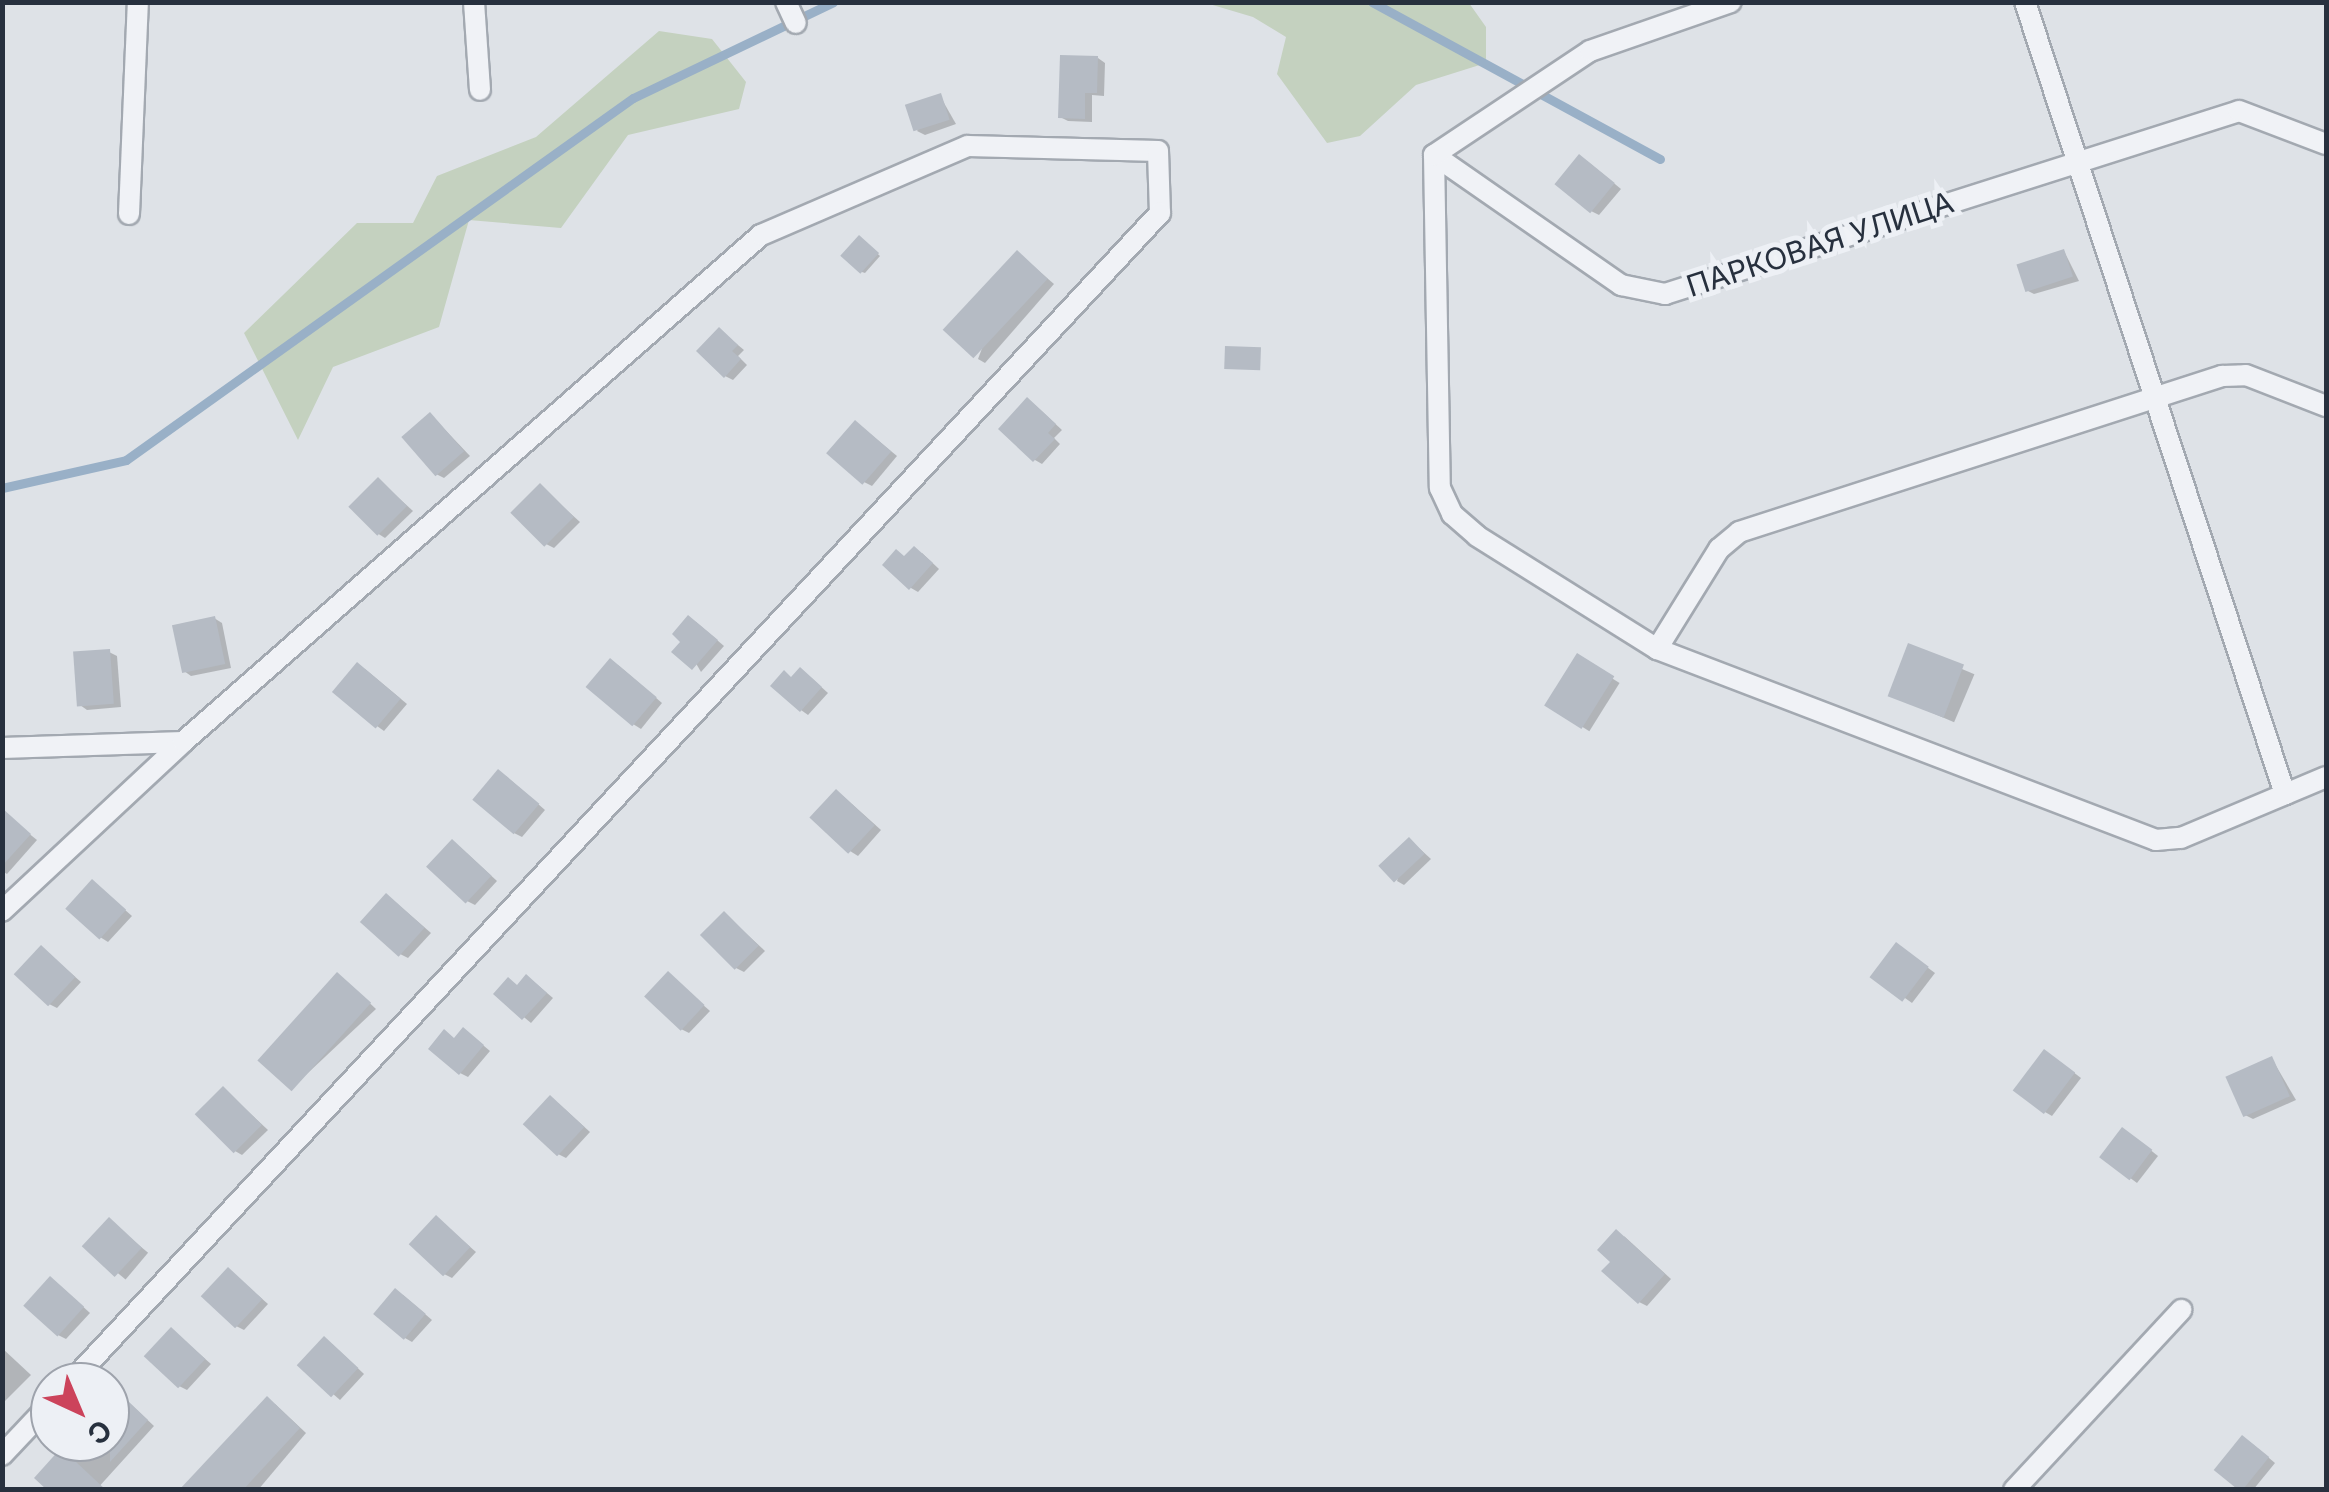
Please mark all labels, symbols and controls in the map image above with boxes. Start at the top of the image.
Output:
street label: ПАРКОВАЯ УЛИЦА [1682,184,1958,304]
north arrow [30,1362,130,1462]
text: С [80,1413,119,1452]

